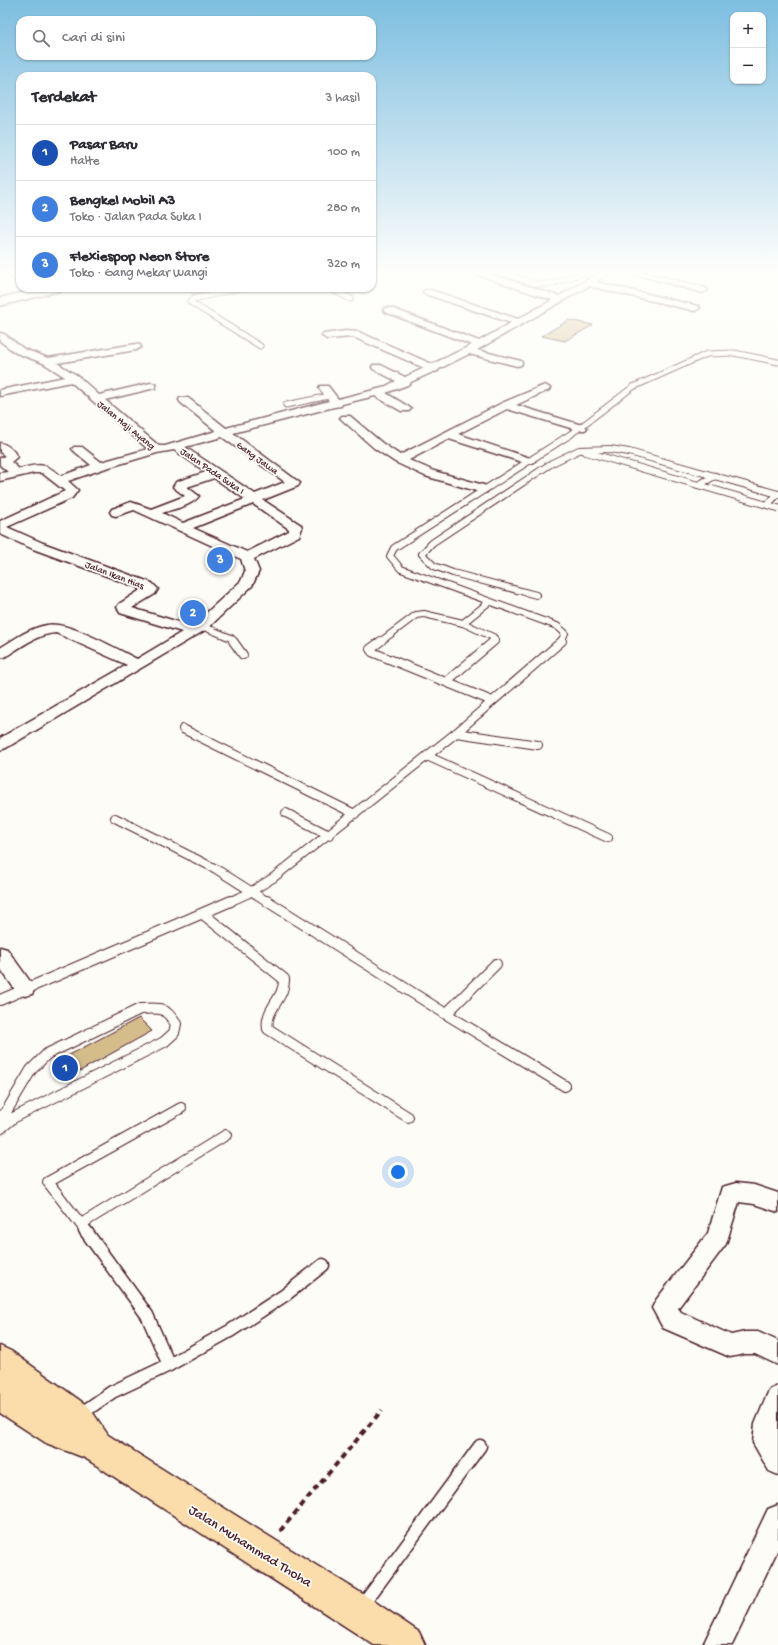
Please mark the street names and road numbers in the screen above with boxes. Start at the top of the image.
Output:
street label: Jalan Haji Ayang [94,398,157,453]
street label: Gang Jawa [234,439,280,478]
street label: Jalan Pada Suka I [178,446,246,498]
street label: Jalan Ikan Hias [83,559,146,593]
street label: Jalan Muhammad Thoha [185,1502,316,1593]

